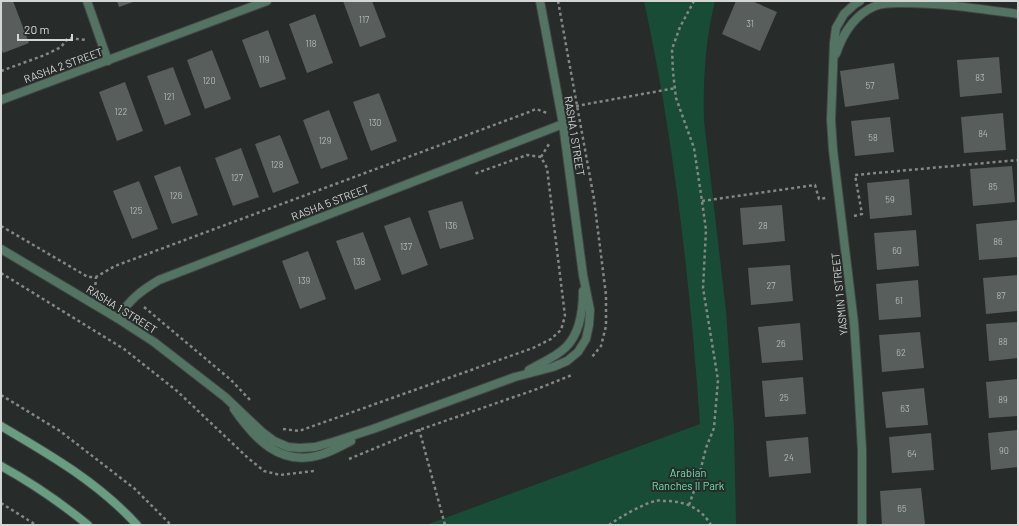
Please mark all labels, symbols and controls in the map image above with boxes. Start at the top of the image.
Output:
house number: 117 [359,14,370,25]
scale bar [18,16,72,42]
house number: 31 [746,18,754,29]
text: 20 m [24,22,50,36]
house number: 118 [305,38,317,49]
street label: RASHA 2 STREET [22,45,104,85]
house number: 119 [258,54,270,65]
house number: 83 [975,72,985,83]
house number: 120 [202,75,216,86]
house number: 57 [866,80,875,91]
house number: 121 [164,91,175,102]
street label: RASHA 1 STREET [562,95,588,177]
house number: 122 [115,106,128,117]
house number: 130 [369,117,381,128]
house number: 84 [978,128,988,139]
house number: 58 [868,132,878,143]
house number: 129 [319,135,332,146]
house number: 128 [271,159,284,170]
house number: 127 [231,172,244,183]
street label: RASHA 5 STREET [289,181,371,223]
house number: 85 [988,181,998,192]
house number: 126 [170,190,183,201]
house number: 59 [885,194,895,205]
house number: 125 [130,205,143,216]
house number: 136 [445,220,458,231]
house number: 28 [758,220,768,231]
house number: 86 [993,236,1003,247]
house number: 137 [400,241,413,252]
house number: 60 [892,245,902,256]
street label: YASMIN 1 STREET [828,252,850,336]
house number: 138 [353,256,366,267]
house number: 139 [298,275,311,286]
house number: 27 [766,280,776,291]
street label: RASHA 1 STREET [84,282,160,336]
house number: 87 [997,290,1006,301]
house number: 61 [895,295,903,306]
house number: 88 [998,336,1008,347]
house number: 26 [776,338,786,349]
house number: 62 [896,347,906,358]
house number: 25 [779,392,789,403]
house number: 89 [998,394,1008,405]
house number: 63 [900,403,910,414]
house number: 90 [999,445,1009,456]
house number: 64 [907,448,917,459]
house number: 24 [784,452,794,463]
park label: Arabian Ranches II Park [652,466,725,492]
house number: 65 [897,503,907,514]

